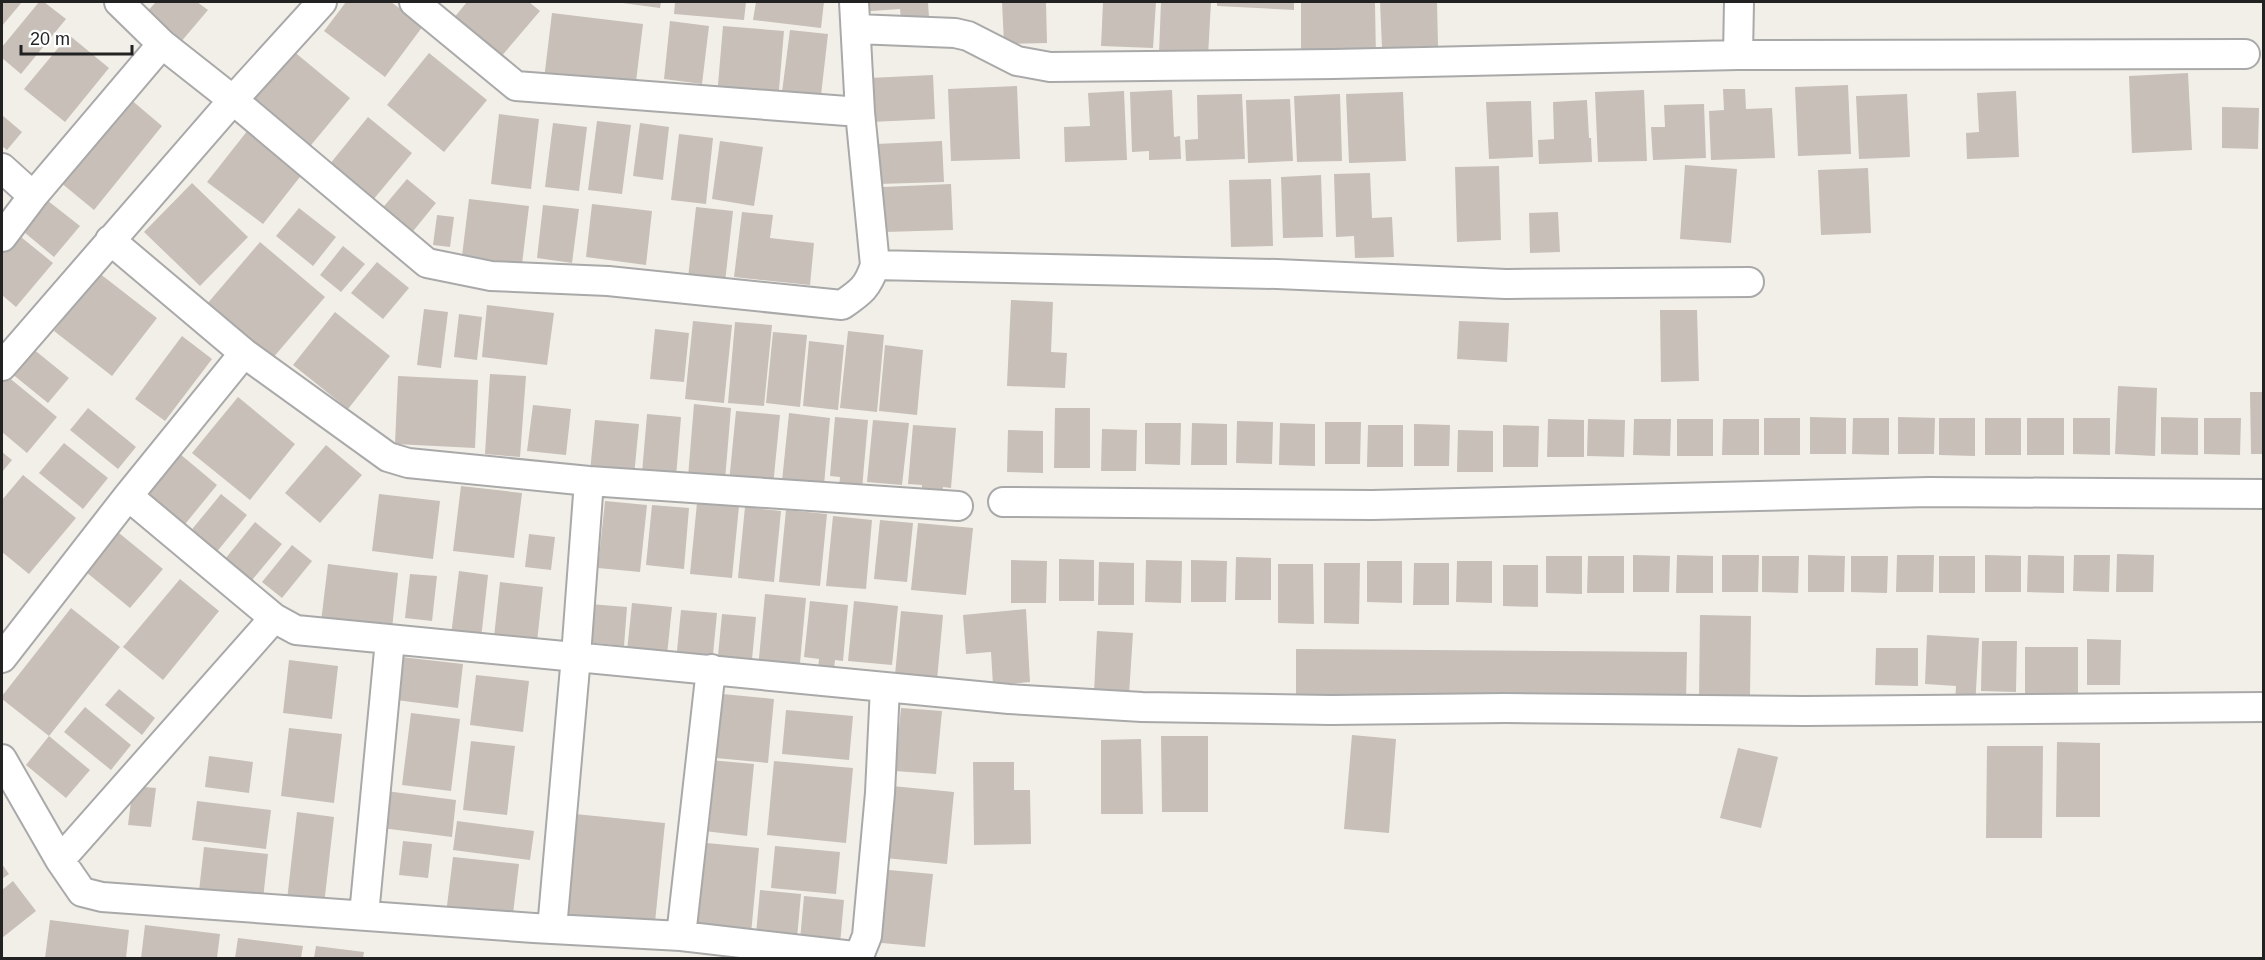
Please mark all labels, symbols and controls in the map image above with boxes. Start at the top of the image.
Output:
scale bar [21,18,132,56]
text: 20 m [30,29,70,49]

